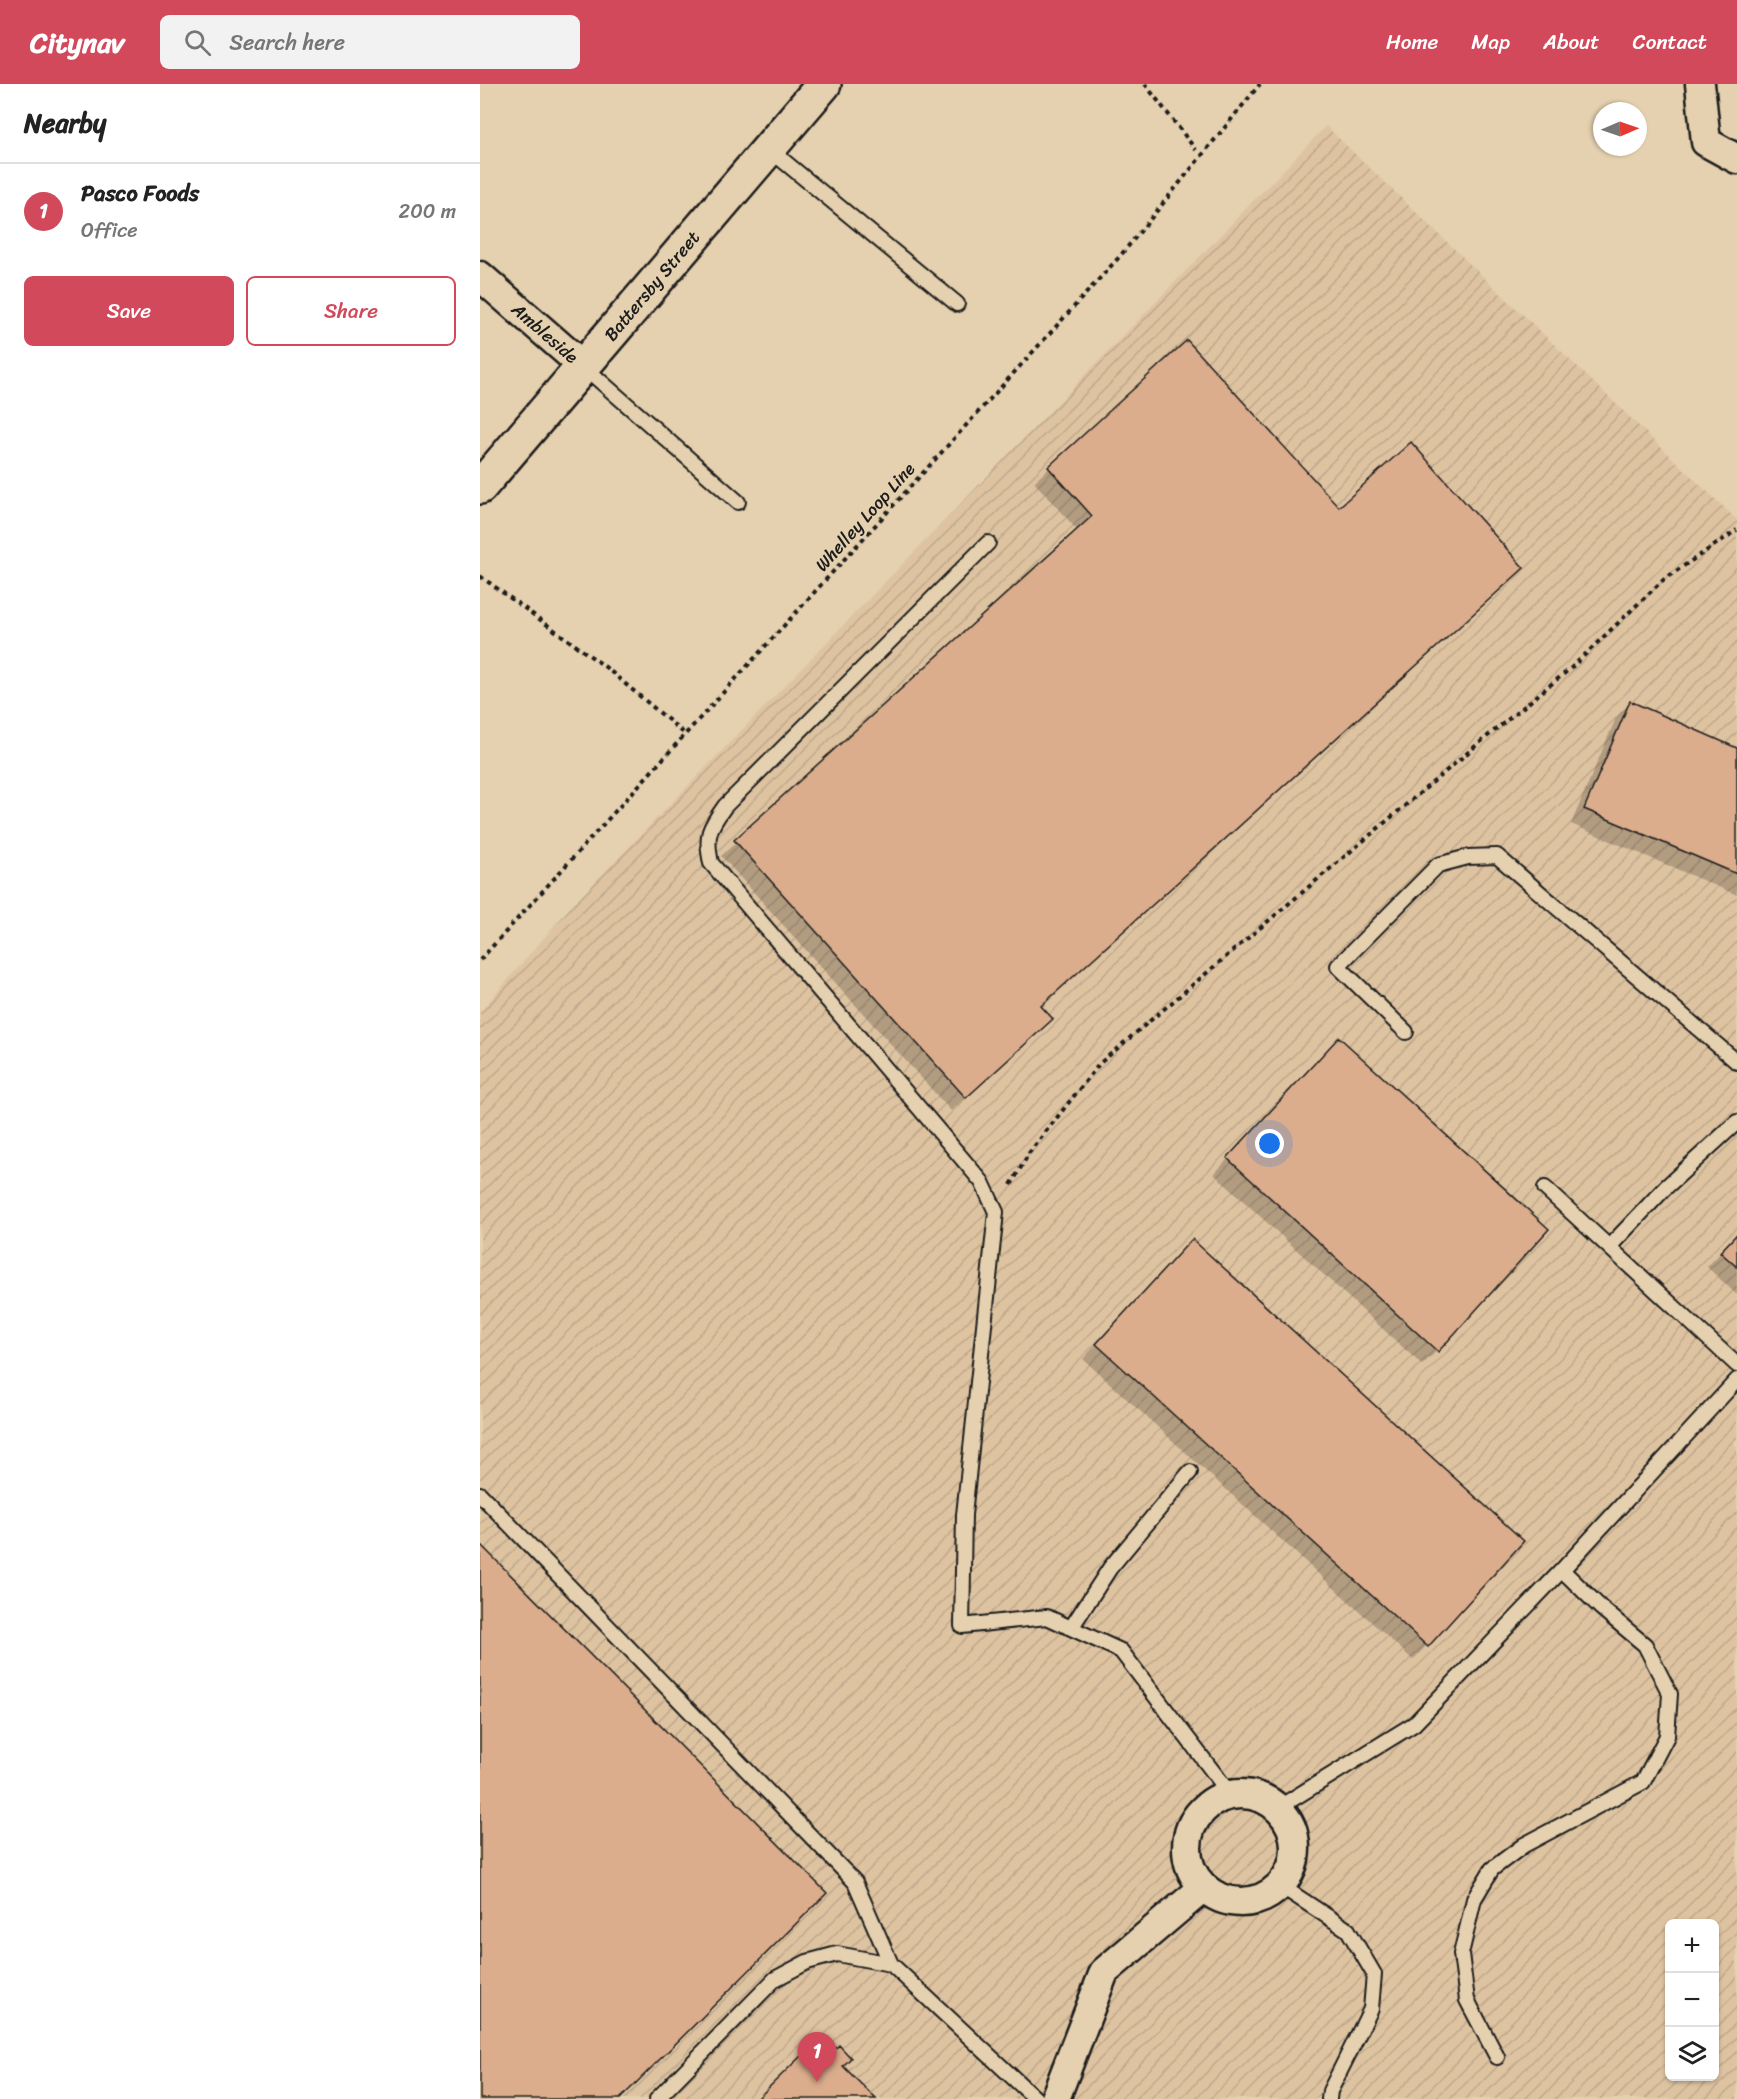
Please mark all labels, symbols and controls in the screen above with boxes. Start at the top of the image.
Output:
search box [160,15,580,69]
text: Citynav [30,18,124,67]
text: Search here [229,23,345,62]
text: Home [1386,23,1438,61]
text: Map [1471,23,1510,61]
text: About [1543,23,1600,61]
text: Contact [1633,23,1707,61]
icon: search [181,26,214,59]
text: Nearby [24,100,106,146]
north arrow [1593,102,1647,156]
text: Pasco Foods [81,174,199,213]
text: 1 [39,194,48,229]
text: 200 m [399,194,456,229]
text: Office [81,213,137,248]
street label: Battersby Street [596,223,708,349]
button: Save [24,276,234,346]
button: Share [246,276,456,346]
street label: Ambleside [503,294,586,372]
street label: Whelley Loop Line [807,455,923,579]
your location [1255,1129,1284,1158]
map controls [1665,1919,1719,2081]
button: + [1665,1919,1719,1973]
button: − [1665,1973,1719,2027]
button: layers [1665,2027,1719,2081]
pin: 1 [798,2032,836,2082]

